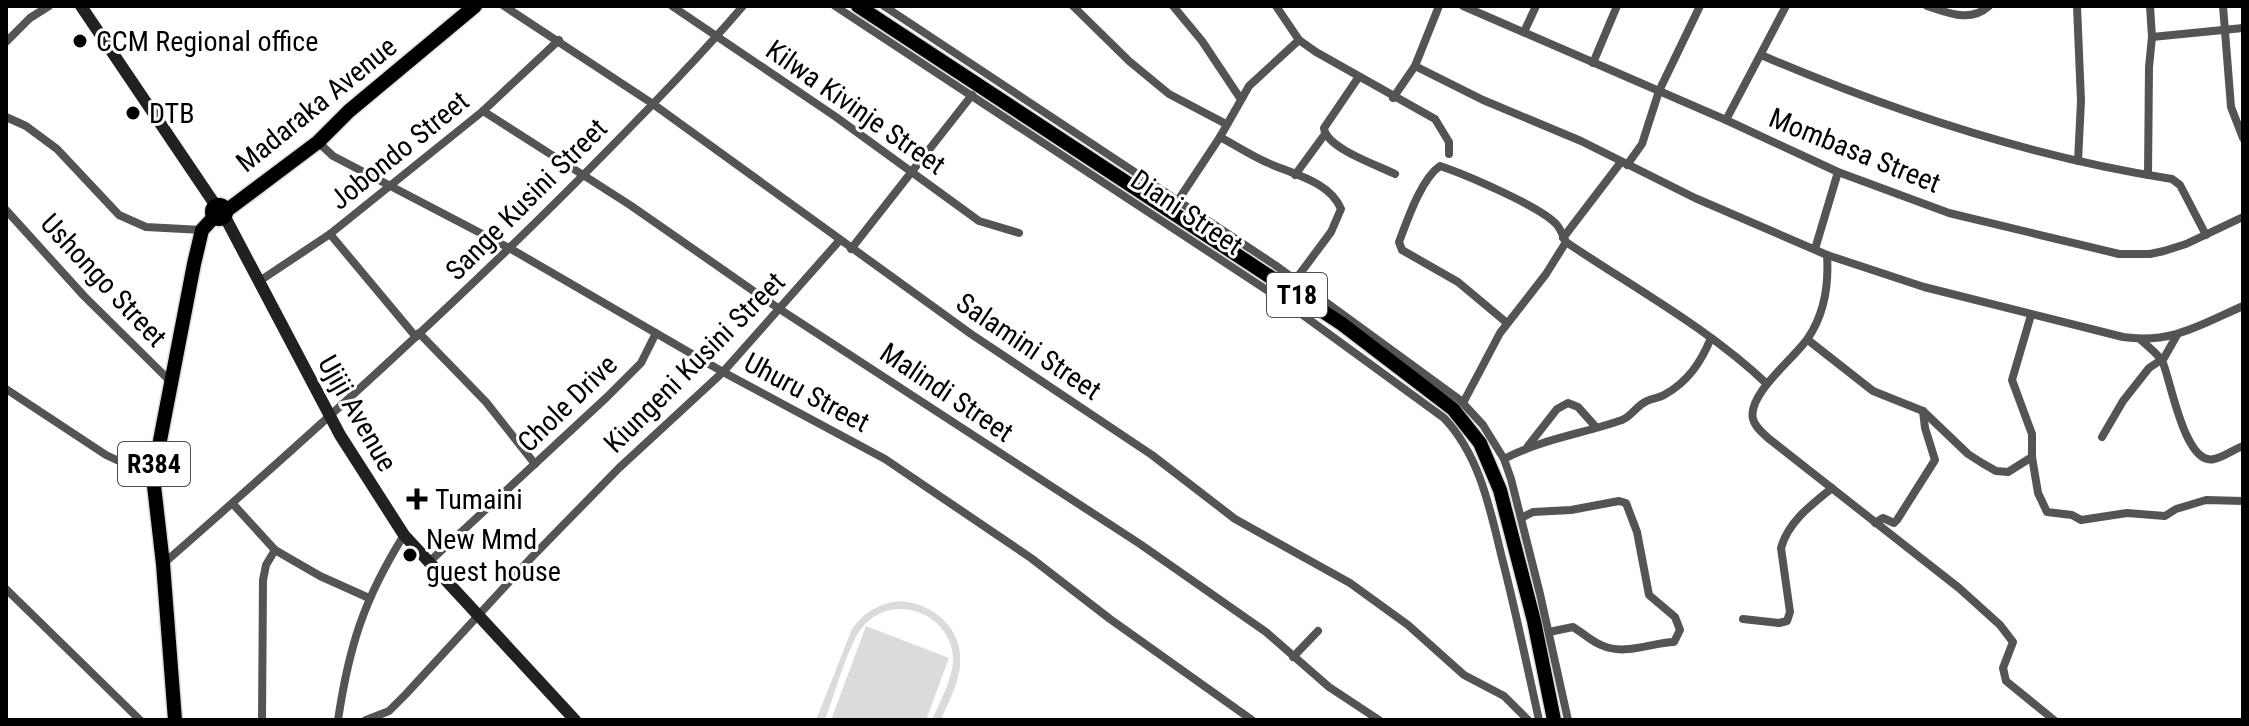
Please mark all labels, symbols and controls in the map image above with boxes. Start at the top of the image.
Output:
place label: CCM Regional office [96,25,318,58]
street label: Madaraka Avenue [230,30,403,179]
marker: CCM Regional office [71,32,89,50]
street label: Kilwa Kivinje Street [760,33,952,182]
street label: Jobondo Street [323,84,475,216]
place label: DTB [149,97,194,130]
street label: Mombasa Street [1764,101,1945,200]
marker: DTB [124,104,142,122]
street label: Sange Kusini Street [439,112,614,287]
street label: Diani Street [1124,163,1249,262]
street label: Ushongo Street [34,207,174,354]
street label: Kiungeni Kusini Street [597,265,792,460]
road number: T18 [1267,273,1327,317]
street label: Salamini Street [950,286,1107,407]
street label: Malindi Street [874,336,1020,449]
street label: Uhuru Street [739,346,875,439]
street label: Chole Drive [511,348,624,459]
street label: Ujiji Avenue [311,349,404,477]
road number: R384 [118,442,190,486]
place label: Tumaini [435,483,523,516]
marker: Tumaini [406,488,428,510]
place label: New Mmd guest house [426,523,561,588]
marker: New Mmd guest house [401,546,419,564]

